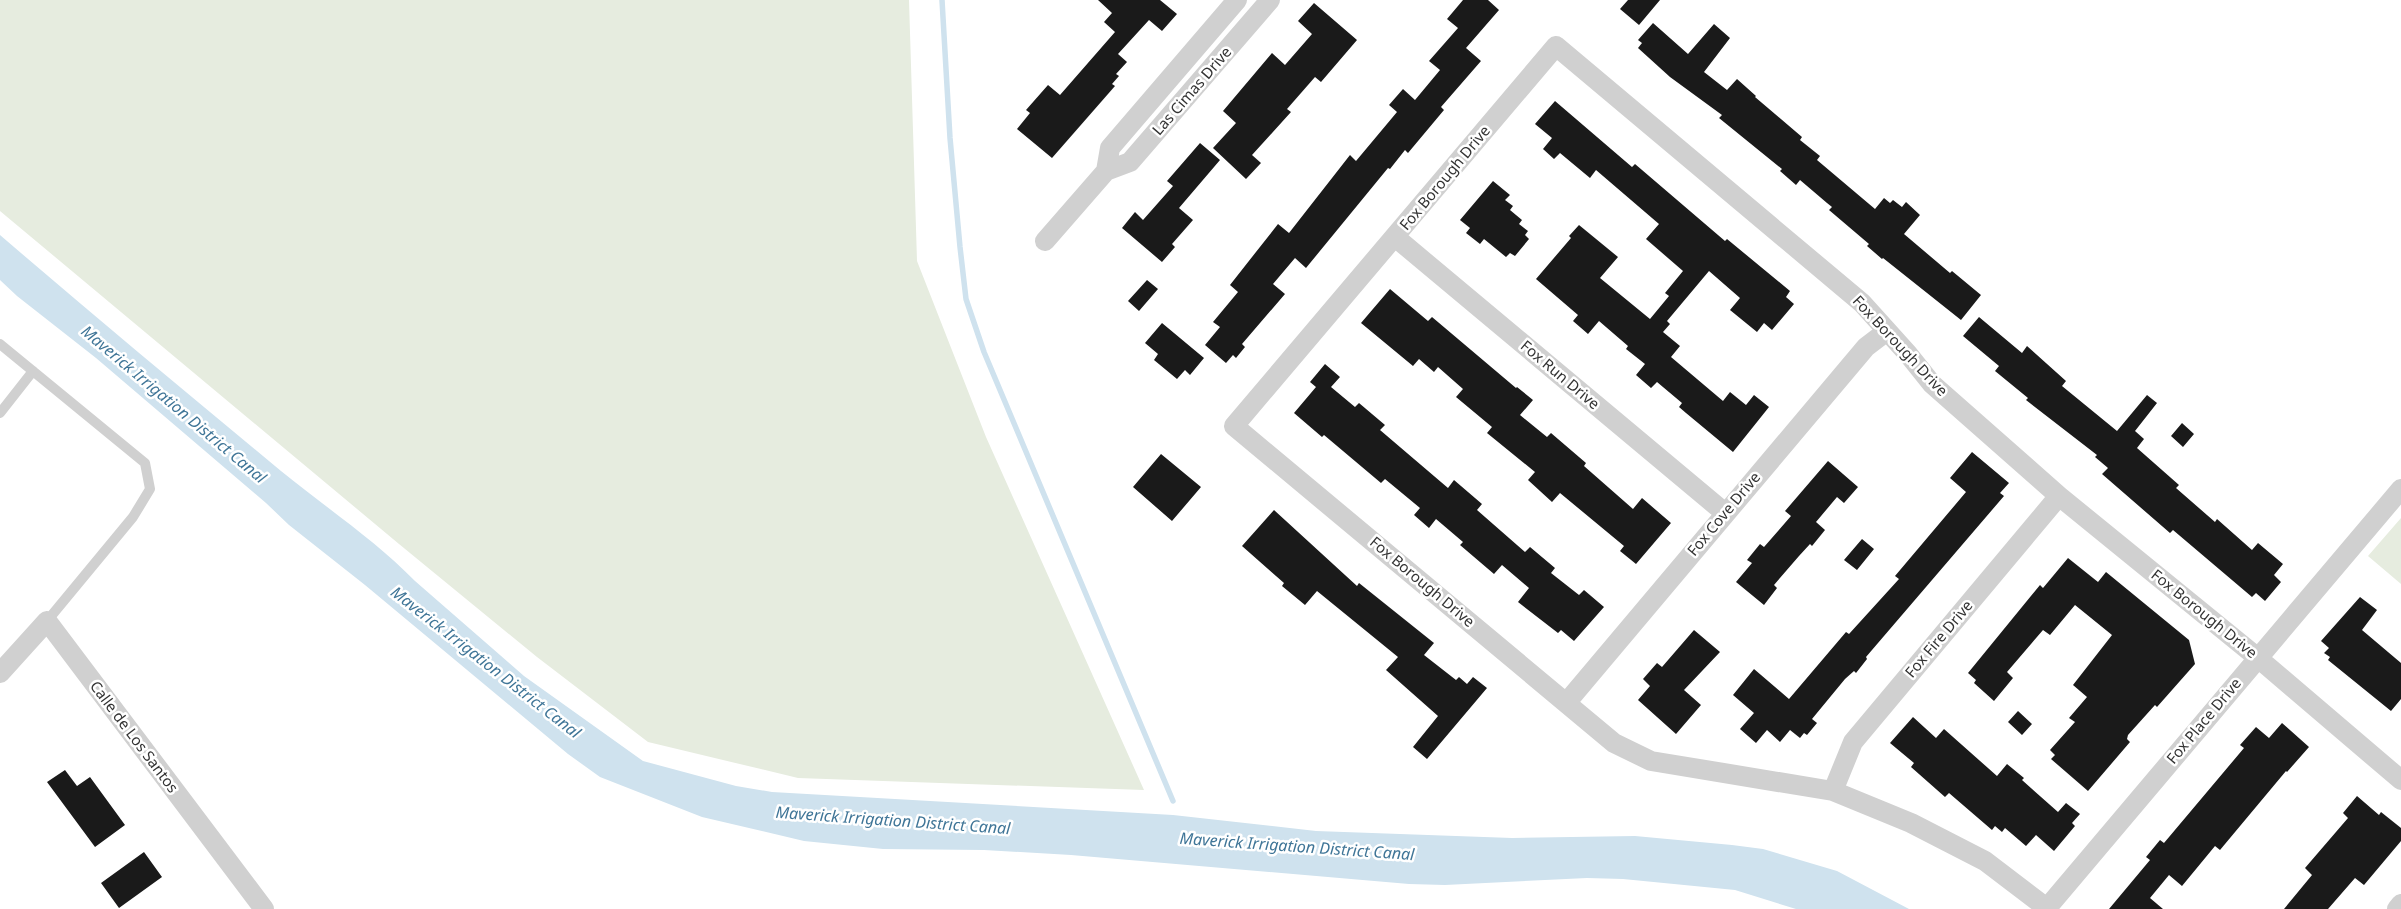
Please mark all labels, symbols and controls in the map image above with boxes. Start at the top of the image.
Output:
street label: Las Cimas Drive [1147,42,1235,139]
street label: Fox Borough Drive [1394,121,1494,234]
street label: Fox Borough Drive [1849,291,1953,400]
water label: Maverick Irrigation District Canal [77,320,272,489]
street label: Fox Run Drive [1517,335,1604,413]
street label: Fox Cove Drive [1682,467,1764,560]
street label: Fox Borough Drive [1366,531,1479,631]
street label: Fox Borough Drive [2147,564,2262,662]
water label: Maverick Irrigation District Canal [387,581,586,744]
street label: Fox Fire Drive [1900,595,1977,681]
street label: Fox Place Drive [2161,673,2245,768]
street label: Calle de Los Santos [86,676,183,796]
water label: Maverick Irrigation District Canal [775,801,1012,839]
water label: Maverick Irrigation District Canal [1179,827,1416,865]

